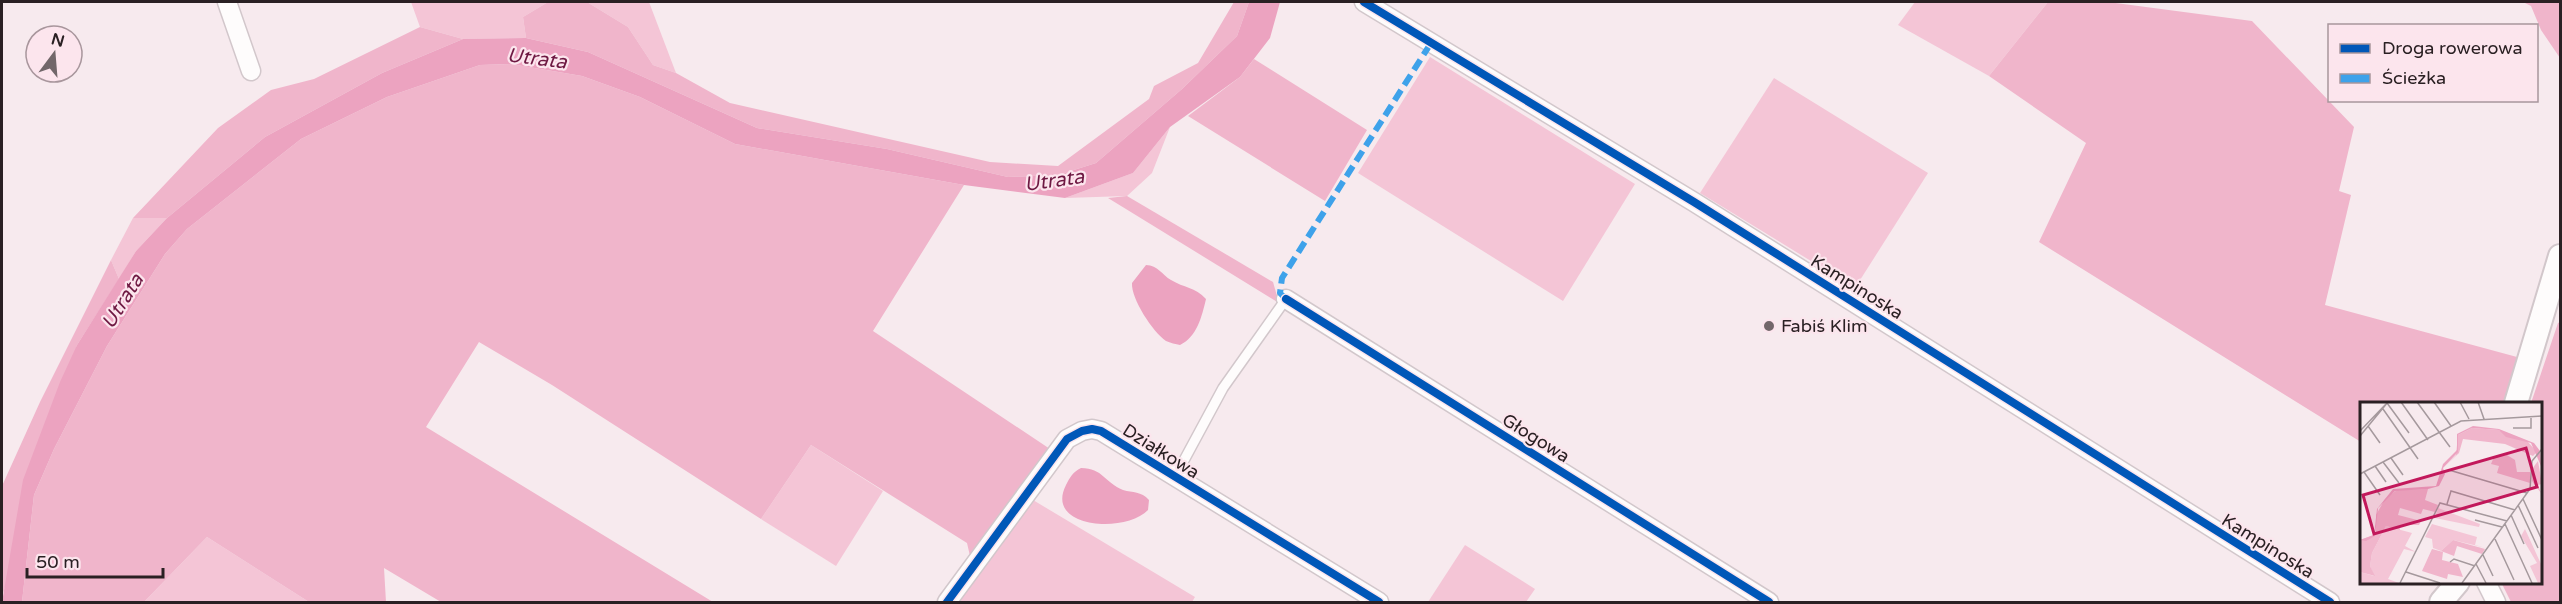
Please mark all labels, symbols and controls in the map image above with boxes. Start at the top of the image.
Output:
north arrow [24,24,84,84]
legend [2328,24,2538,102]
text: N [49,29,67,52]
text: Droga rowerowa [2382,37,2523,59]
water label: Utrata [506,43,569,75]
text: Ścieżka [2382,67,2446,89]
water label: Utrata [1023,165,1086,197]
street label: Kampinoska [1807,250,1907,324]
water label: Utrata [97,269,149,333]
place label: Fabiś Klim [1781,315,1867,337]
marker: Fabiś Klim [1762,319,1776,333]
inset map [2360,402,2541,583]
street label: Głogowa [1498,409,1574,467]
street label: Działkowa [1118,419,1204,483]
street label: Kampinoska [2218,509,2318,583]
scale bar [27,541,164,579]
text: 50 m [36,551,80,573]

